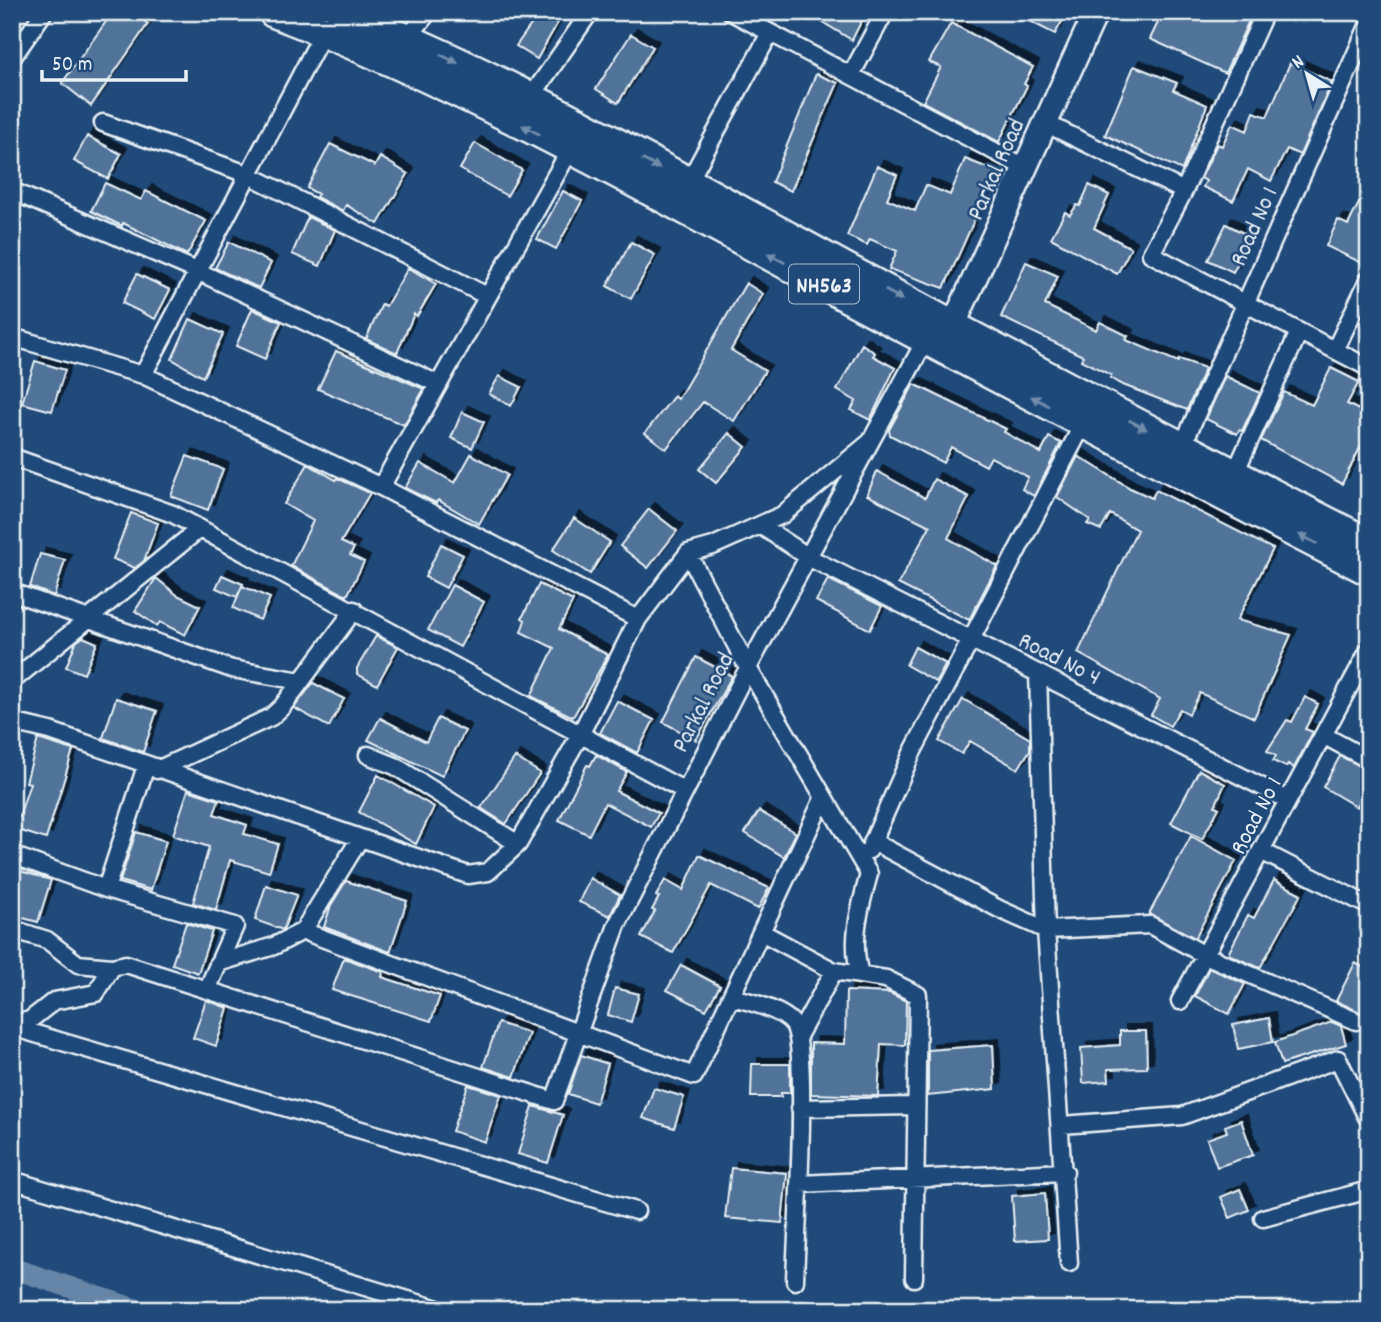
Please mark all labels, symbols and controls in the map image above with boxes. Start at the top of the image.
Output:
scale bar [42,38,186,82]
north arrow [1272,38,1342,108]
text: N [1287,50,1311,77]
text: 50 m [52,51,92,81]
one-way arrow [439,53,458,65]
street label: Parkal Road [960,114,1035,227]
one-way arrow [521,124,541,135]
one-way arrow [641,157,661,169]
street label: Road No 1 [1223,182,1288,272]
one-way arrow [766,252,785,264]
road number: NH563 [789,264,859,304]
one-way arrow [884,289,904,301]
one-way arrow [1030,395,1050,407]
one-way arrow [1128,419,1148,431]
one-way arrow [1298,533,1318,544]
street label: Road No 4 [1012,625,1106,696]
street label: Parkal Road [665,647,744,759]
street label: Road No 1 [1223,771,1292,861]

